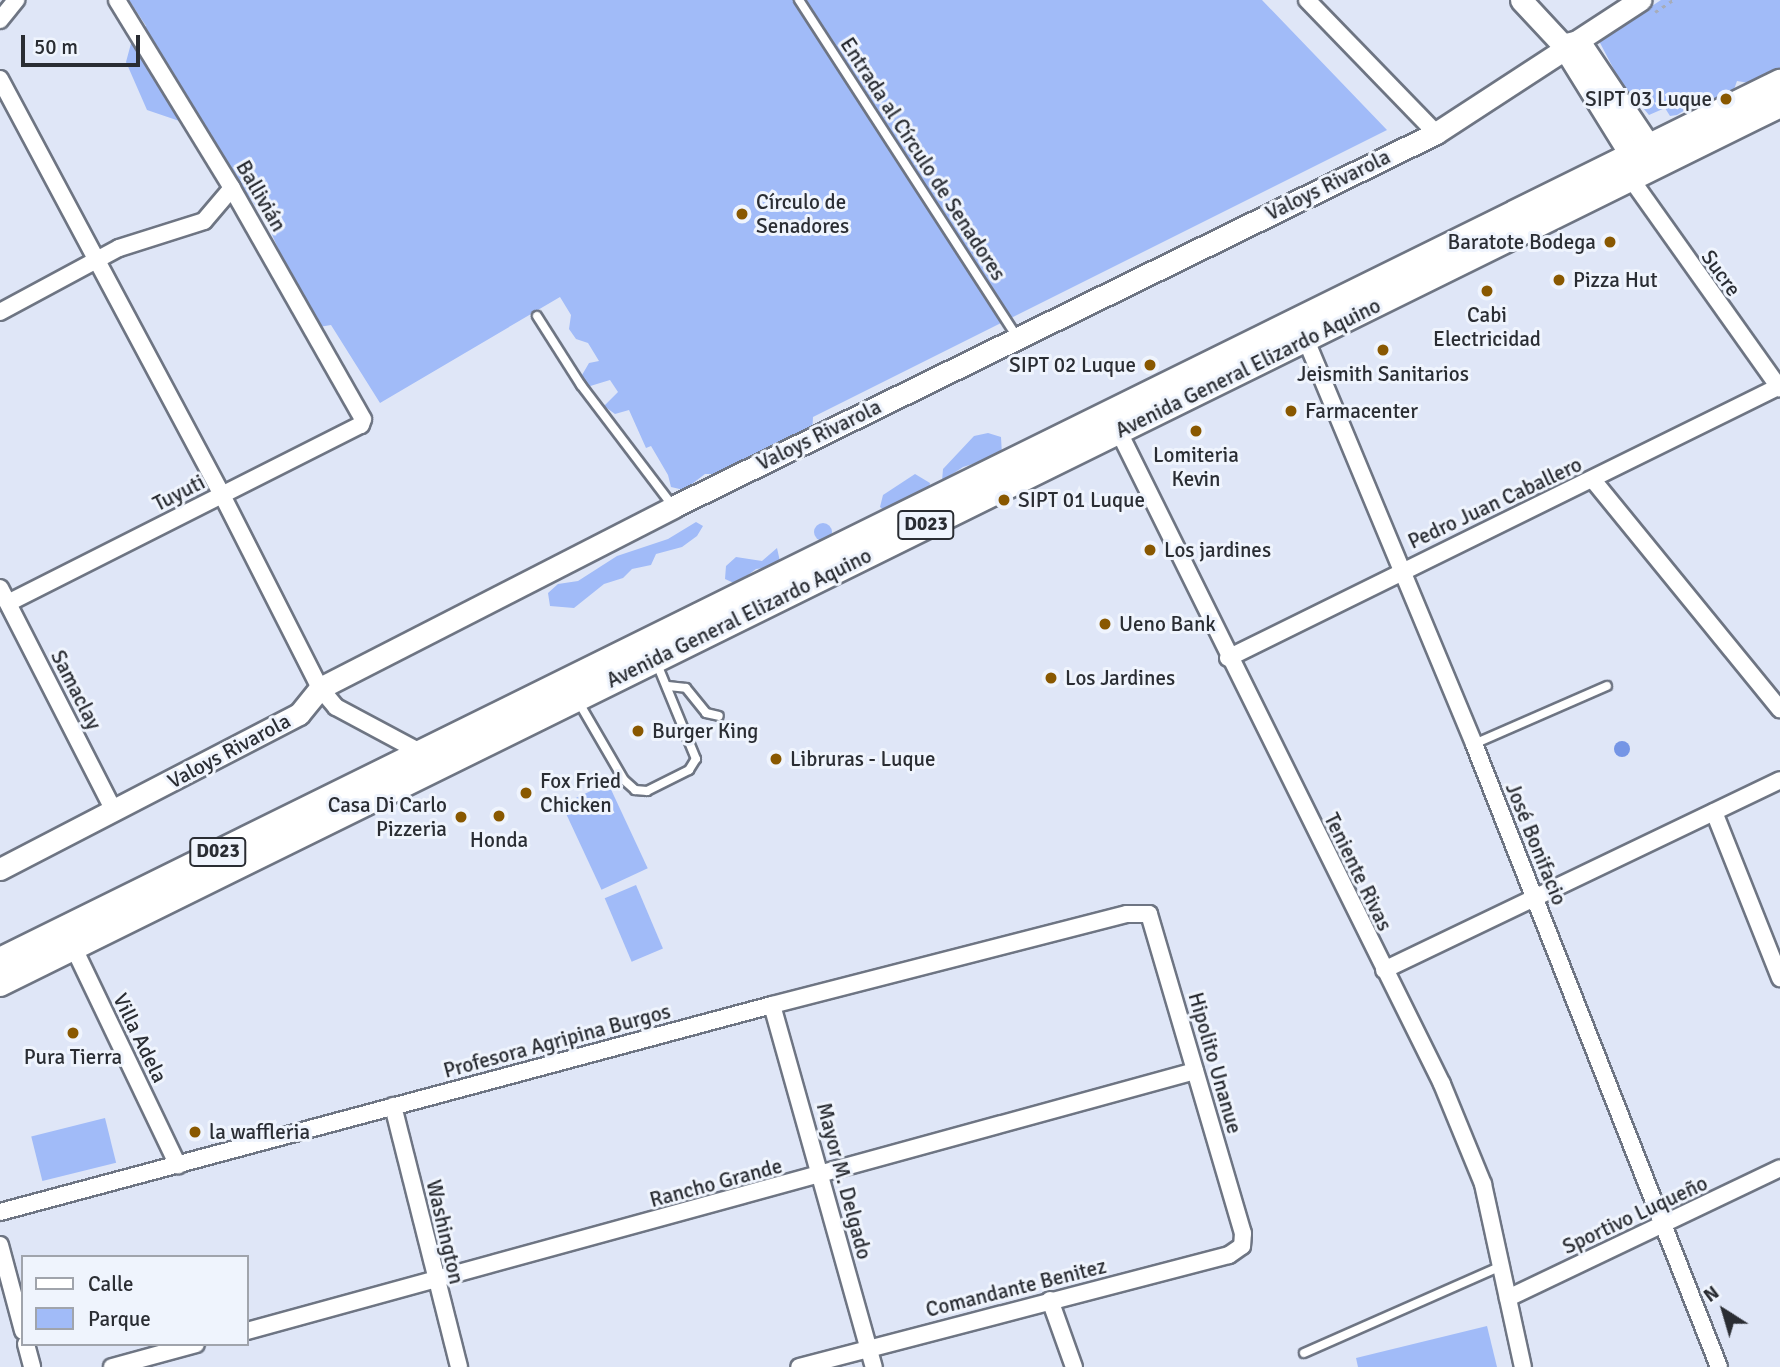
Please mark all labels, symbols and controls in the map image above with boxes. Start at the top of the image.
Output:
scale bar [24,21,144,65]
street label: Entrada al Círculo de Senadores [835,33,1011,285]
text: 50 m [34,34,78,60]
place label: SIPT 03 Luque [1585,86,1712,112]
marker: SIPT 03 Luque [1718,91,1734,107]
street label: Valoys Rivarola [1262,144,1394,226]
street label: Ballivián [231,156,291,236]
place label: Círculo de Senadores [756,189,849,239]
marker: Círculo de Senadores [734,206,750,222]
place label: Baratote Bodega [1447,229,1596,255]
marker: Baratote Bodega [1602,234,1618,250]
street label: Sucre [1696,245,1746,301]
place label: Pizza Hut [1573,267,1658,293]
marker: Pizza Hut [1551,272,1567,288]
marker: Cabi Electricidad [1479,283,1495,299]
street label: Avenida General Elizardo Aquino [1111,293,1385,443]
place label: Cabi Electricidad [1433,302,1541,352]
marker: Jeismith Sanitarios [1375,342,1391,358]
place label: SIPT 02 Luque [1009,352,1136,378]
marker: SIPT 02 Luque [1142,357,1158,373]
place label: Jeismith Sanitarios [1297,361,1469,387]
street label: Valoys Rivarola [753,394,885,476]
place label: Farmacenter [1305,398,1418,424]
marker: Farmacenter [1283,403,1299,419]
marker: Lomiteria Kevin [1188,423,1204,439]
place label: Lomiteria Kevin [1153,442,1239,492]
street label: Pedro Juan Caballero [1404,452,1586,554]
street label: Tuyuti [149,469,209,517]
place label: SIPT 01 Luque [1018,487,1145,513]
marker: SIPT 01 Luque [996,492,1012,508]
road number: D023 [896,510,956,540]
place label: Los jardines [1164,537,1271,563]
marker: Los jardines [1142,542,1158,558]
street label: Avenida General Elizardo Aquino [602,543,876,693]
place label: Ueno Bank [1119,611,1216,637]
marker: Ueno Bank [1097,616,1113,632]
street label: Samaclay [45,646,107,734]
place label: Los Jardines [1065,665,1175,691]
marker: Los Jardines [1043,670,1059,686]
street label: Valoys Rivarola [163,708,295,794]
place label: Burger King [652,718,758,744]
marker: Burger King [630,723,646,739]
place label: Libruras - Luque [790,746,936,772]
marker: Libruras - Luque [768,751,784,767]
place label: Fox Fried Chicken [540,768,621,818]
street label: José Bonifacio [1500,779,1572,909]
marker: Fox Fried Chicken [518,785,534,801]
place label: Casa Di Carlo Pizzeria [328,792,447,842]
marker: Honda [491,808,507,824]
marker: Casa Di Carlo Pizzeria [453,809,469,825]
street label: Teniente Rivas [1319,809,1397,935]
place label: Honda [470,827,528,853]
road number: D023 [188,836,248,867]
street label: Villa Adela [108,989,172,1087]
street label: Hipolito Unanue [1183,989,1247,1137]
street label: Profesora Agripina Burgos [441,999,673,1083]
marker: Pura Tierra [65,1025,81,1041]
place label: Pura Tierra [24,1044,122,1070]
street label: Mayor M. Delgado [811,1100,877,1262]
place label: la waffleria [209,1119,310,1145]
marker: la waffleria [187,1124,203,1140]
street label: Rancho Grande [647,1153,785,1213]
street label: Sportivo Luqueño [1559,1170,1711,1260]
street label: Washington [421,1177,469,1287]
street label: Comandante Benitez [923,1253,1109,1323]
legend [21,1255,248,1346]
text: Calle [88,1271,134,1297]
north arrow [1689,1276,1759,1346]
text: N [1699,1281,1724,1308]
text: Parque [88,1306,151,1332]

